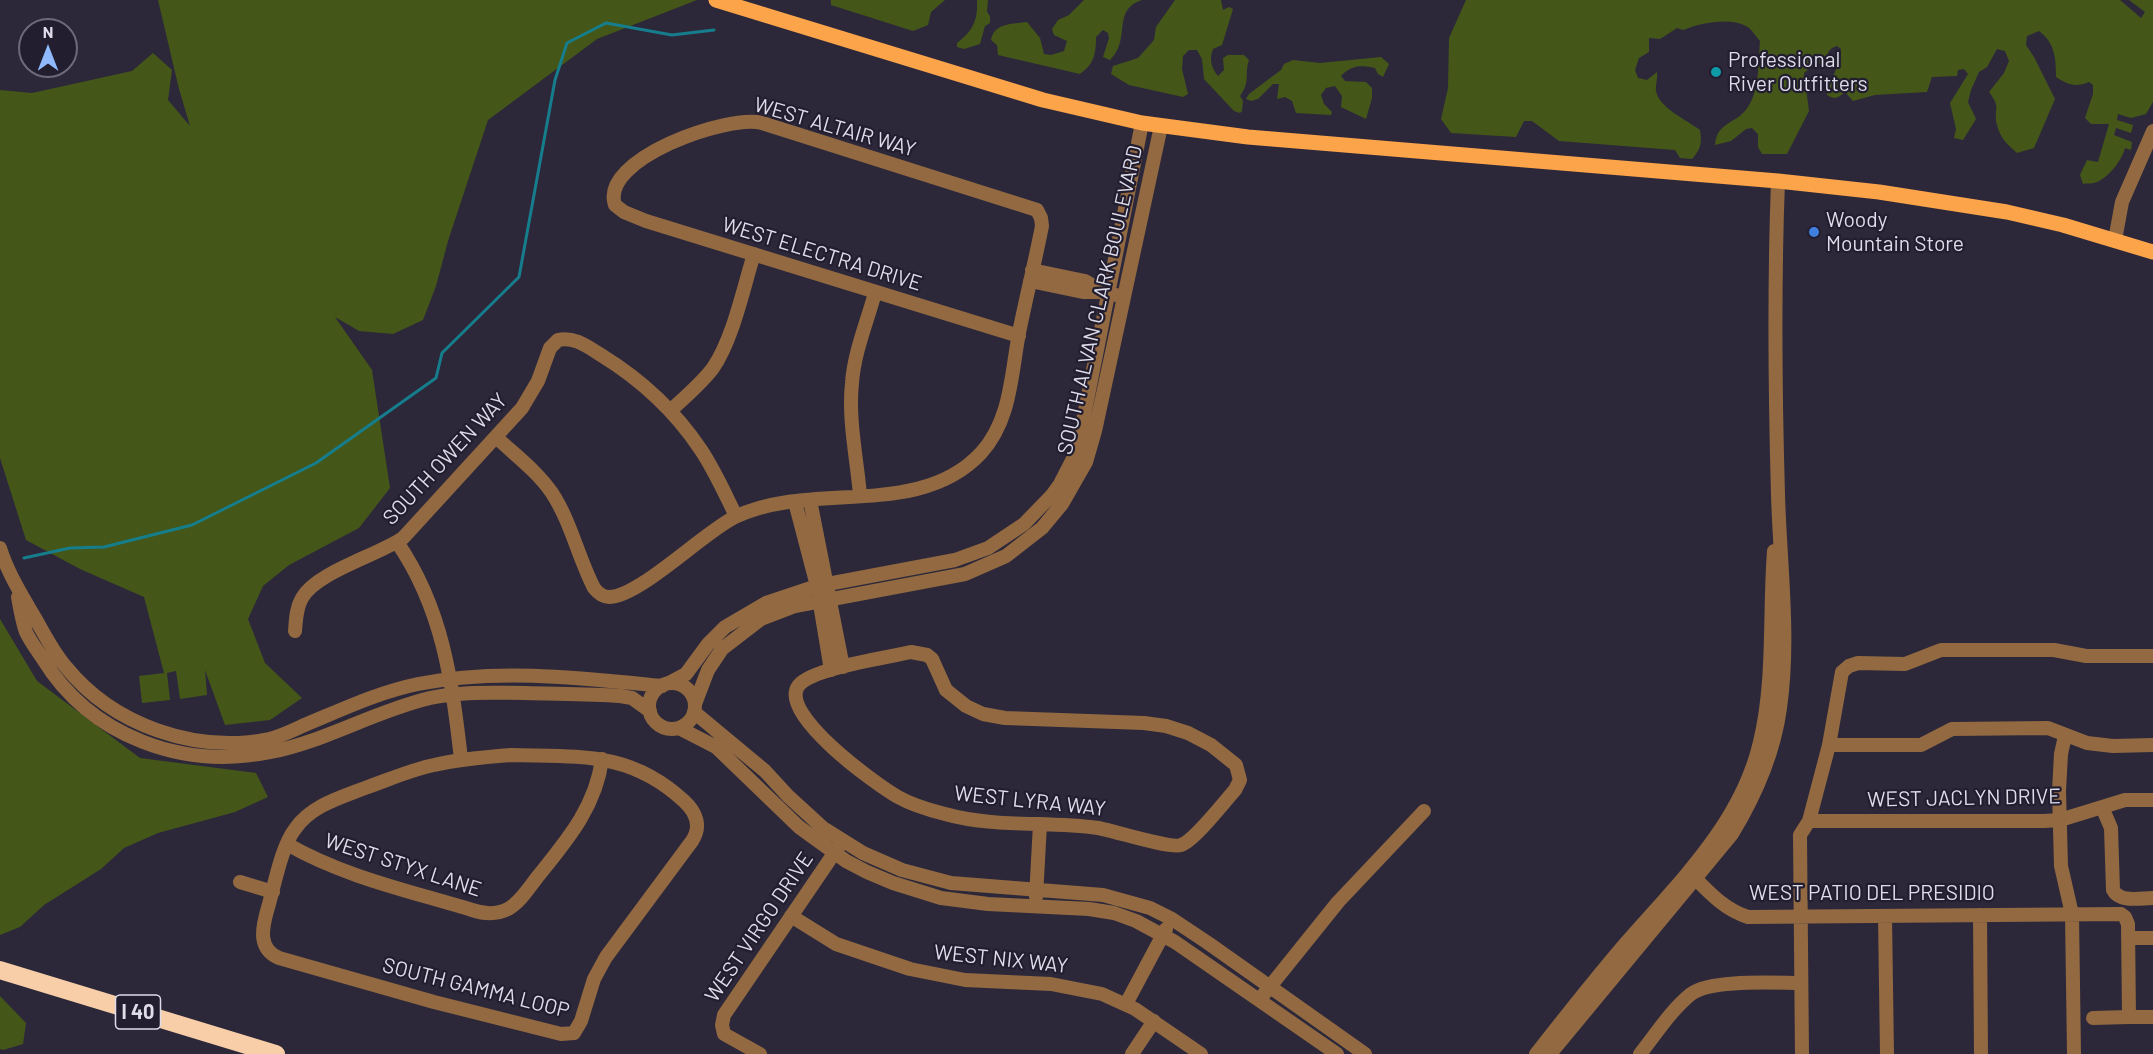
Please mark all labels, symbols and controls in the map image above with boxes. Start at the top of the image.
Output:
north arrow [18,18,78,78]
text: N [43,22,53,41]
place label: Professional River Outfitters [1728,47,1868,97]
marker: Professional River Outfitters [1709,65,1723,79]
street label: WEST ALTAIR WAY [751,92,919,162]
street label: SOUTH ALVAN CLARK BOULEVARD [1052,143,1148,457]
place label: Woody Mountain Store [1826,207,1964,257]
street label: WEST ELECTRA DRIVE [719,212,925,296]
marker: Woody Mountain Store [1807,225,1821,239]
street label: SOUTH OWEN WAY [378,388,512,530]
street label: WEST LYRA WAY [953,781,1107,821]
street label: WEST JACLYN DRIVE [1867,784,2061,812]
street label: WEST STYX LANE [321,828,485,902]
street label: WEST VIRGO DRIVE [699,847,819,1007]
street label: WEST PATIO DEL PRESIDIO [1749,880,1995,906]
street label: WEST NIX WAY [933,939,1069,979]
street label: SOUTH GAMMA LOOP [380,953,572,1023]
road number: I 40 [116,995,160,1029]

